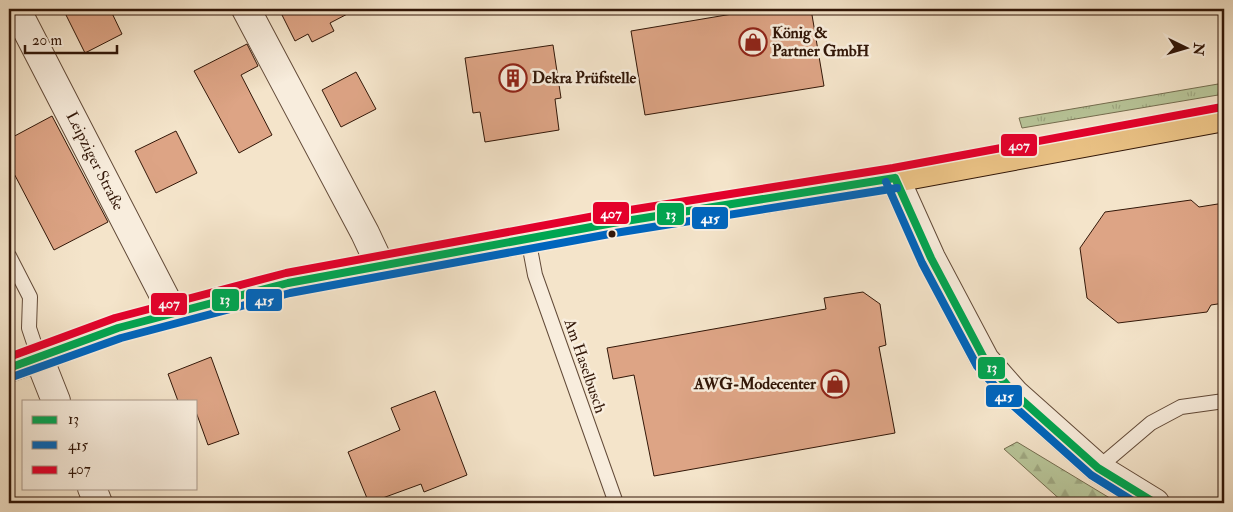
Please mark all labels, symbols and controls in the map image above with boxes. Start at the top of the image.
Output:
scale bar [25,22,118,54]
north arrow [1160,22,1210,72]
place label: König & Partner GmbH [772,23,869,61]
shop icon: König & Partner GmbH [738,27,768,57]
text: 20 m [32,31,62,50]
text: N [1189,41,1208,57]
building icon: Dekra Prüfstelle [498,63,528,93]
place label: Dekra Prüfstelle [532,68,636,88]
street label: Leipziger Straße [61,108,129,215]
line badge: 407 [1000,133,1038,157]
text: 407 [1007,137,1030,154]
line badge: 407 [592,201,630,225]
line badge: 13 [656,202,685,226]
text: 407 [599,205,622,222]
text: 13 [666,206,676,223]
line badge: 415 [691,206,729,230]
text: 415 [700,210,720,227]
unlabelled marker [607,229,617,239]
line badge: 13 [211,288,240,312]
line badge: 415 [245,288,283,312]
text: 13 [220,291,230,308]
line badge: 407 [150,292,188,316]
text: 415 [254,292,274,309]
text: 407 [157,295,180,312]
street label: Am Haselbusch [559,315,611,416]
line badge: 13 [977,356,1006,380]
text: 13 [987,359,997,376]
shop icon: AWG-Modecenter [820,369,850,399]
place label: AWG-Modecenter [693,374,817,394]
line badge: 415 [985,384,1023,408]
text: 415 [994,388,1014,405]
legend [22,400,198,490]
text: 13 [68,410,79,429]
text: 415 [68,436,88,455]
text: 407 [68,460,91,479]

